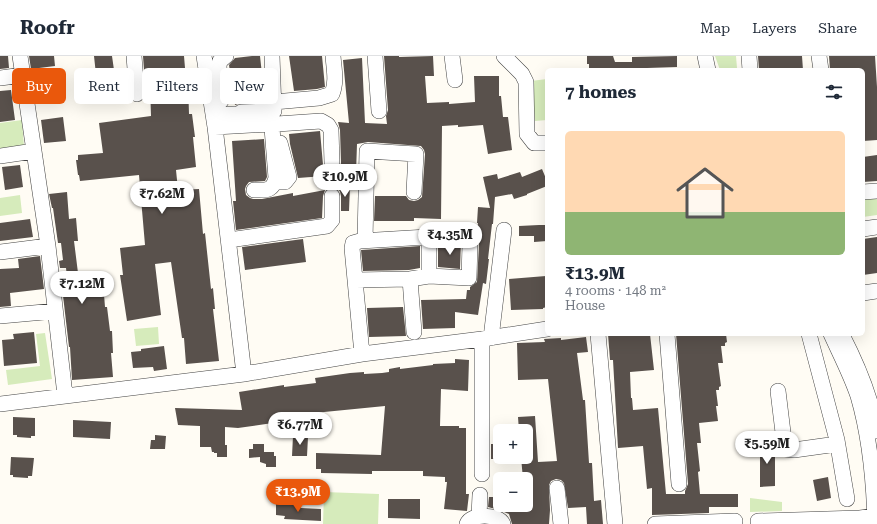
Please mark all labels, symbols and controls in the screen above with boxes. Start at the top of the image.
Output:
text: Roofr [20,16,75,39]
text: Map [700,20,730,36]
text: Layers [752,20,796,36]
text: Share [818,20,857,36]
chip: Buy [12,68,66,104]
chip: Rent [74,68,134,104]
chip: Filters [142,68,212,104]
chip: New [220,68,278,104]
icon: filters [823,81,845,103]
text: 7 homes [565,82,636,102]
icon: home [669,157,741,229]
pin: ₹10.9M [312,164,378,198]
text: ₹10.9M [322,169,368,184]
pin: ₹7.62M [129,181,195,215]
text: ₹7.62M [139,186,185,201]
pin: ₹4.35M [417,222,483,256]
text: ₹4.35M [427,227,473,242]
text: ₹13.9M [565,263,625,283]
pin: ₹7.12M [49,271,115,305]
text: ₹7.12M [59,276,105,291]
text: 4 rooms · 148 m² [565,283,666,298]
text: House [565,298,605,313]
pin: ₹6.77M [267,412,333,446]
text: ₹6.77M [277,417,323,432]
map controls [493,424,533,512]
button: + [493,424,533,464]
pin: ₹5.59M [734,431,800,465]
text: ₹5.59M [744,436,790,451]
button: − [493,472,533,512]
pin: ₹13.9M [265,479,331,513]
text: ₹13.9M [275,484,321,499]

